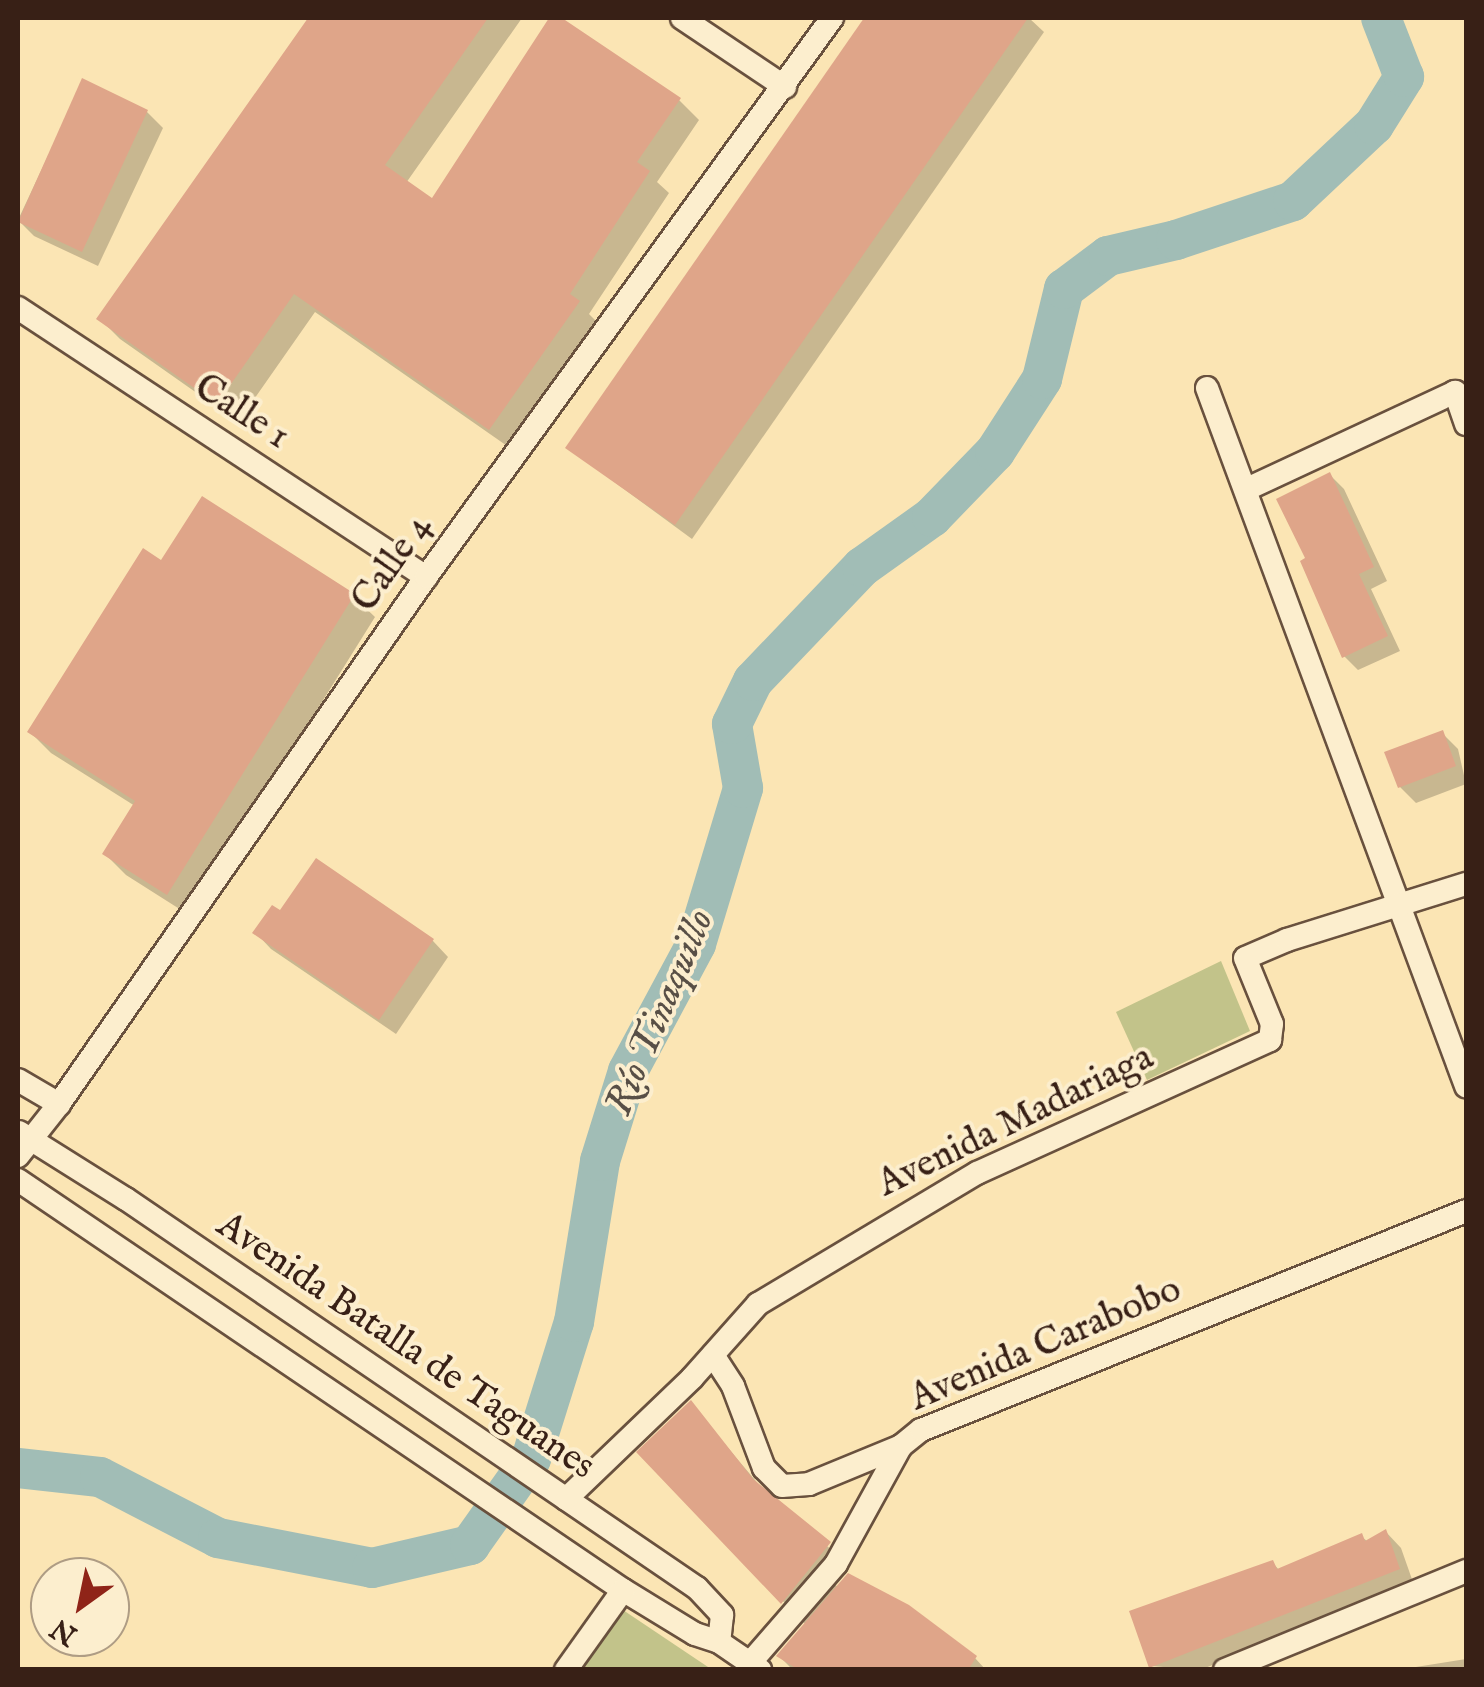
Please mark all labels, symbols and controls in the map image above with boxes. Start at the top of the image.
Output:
street label: Calle 1 [185,366,297,460]
street label: Calle 4 [343,506,443,622]
water label: Río Tinaquillo [596,903,726,1123]
street label: Avenida Madariaga [871,1036,1161,1208]
street label: Avenida Batalla de Taguanes [207,1203,603,1491]
street label: Avenida Carabobo [904,1267,1188,1423]
north arrow [30,1557,130,1657]
text: N [45,1610,84,1652]

